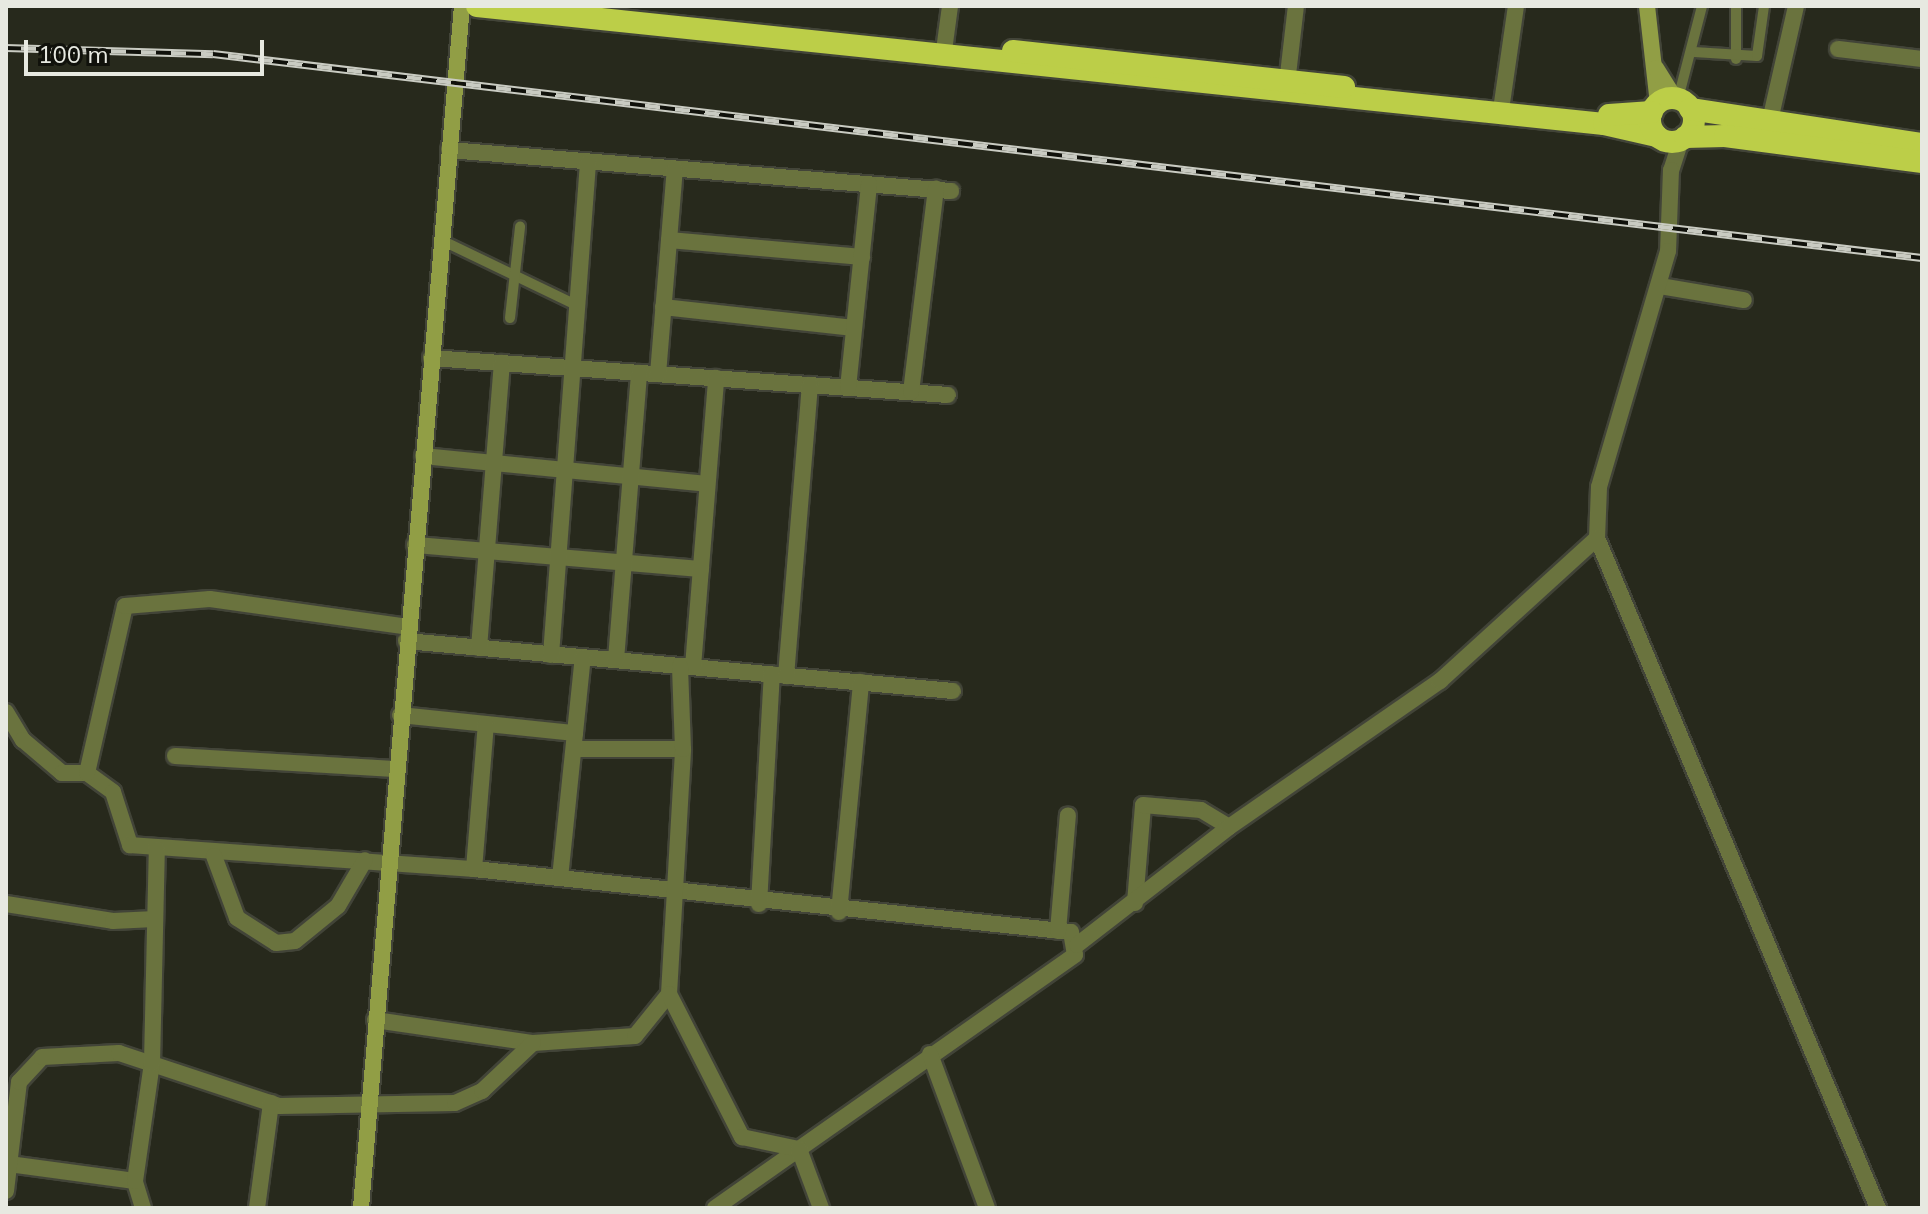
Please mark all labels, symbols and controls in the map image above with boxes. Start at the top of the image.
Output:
scale bar [28,24,268,74]
text: 100 m [38,39,109,69]

